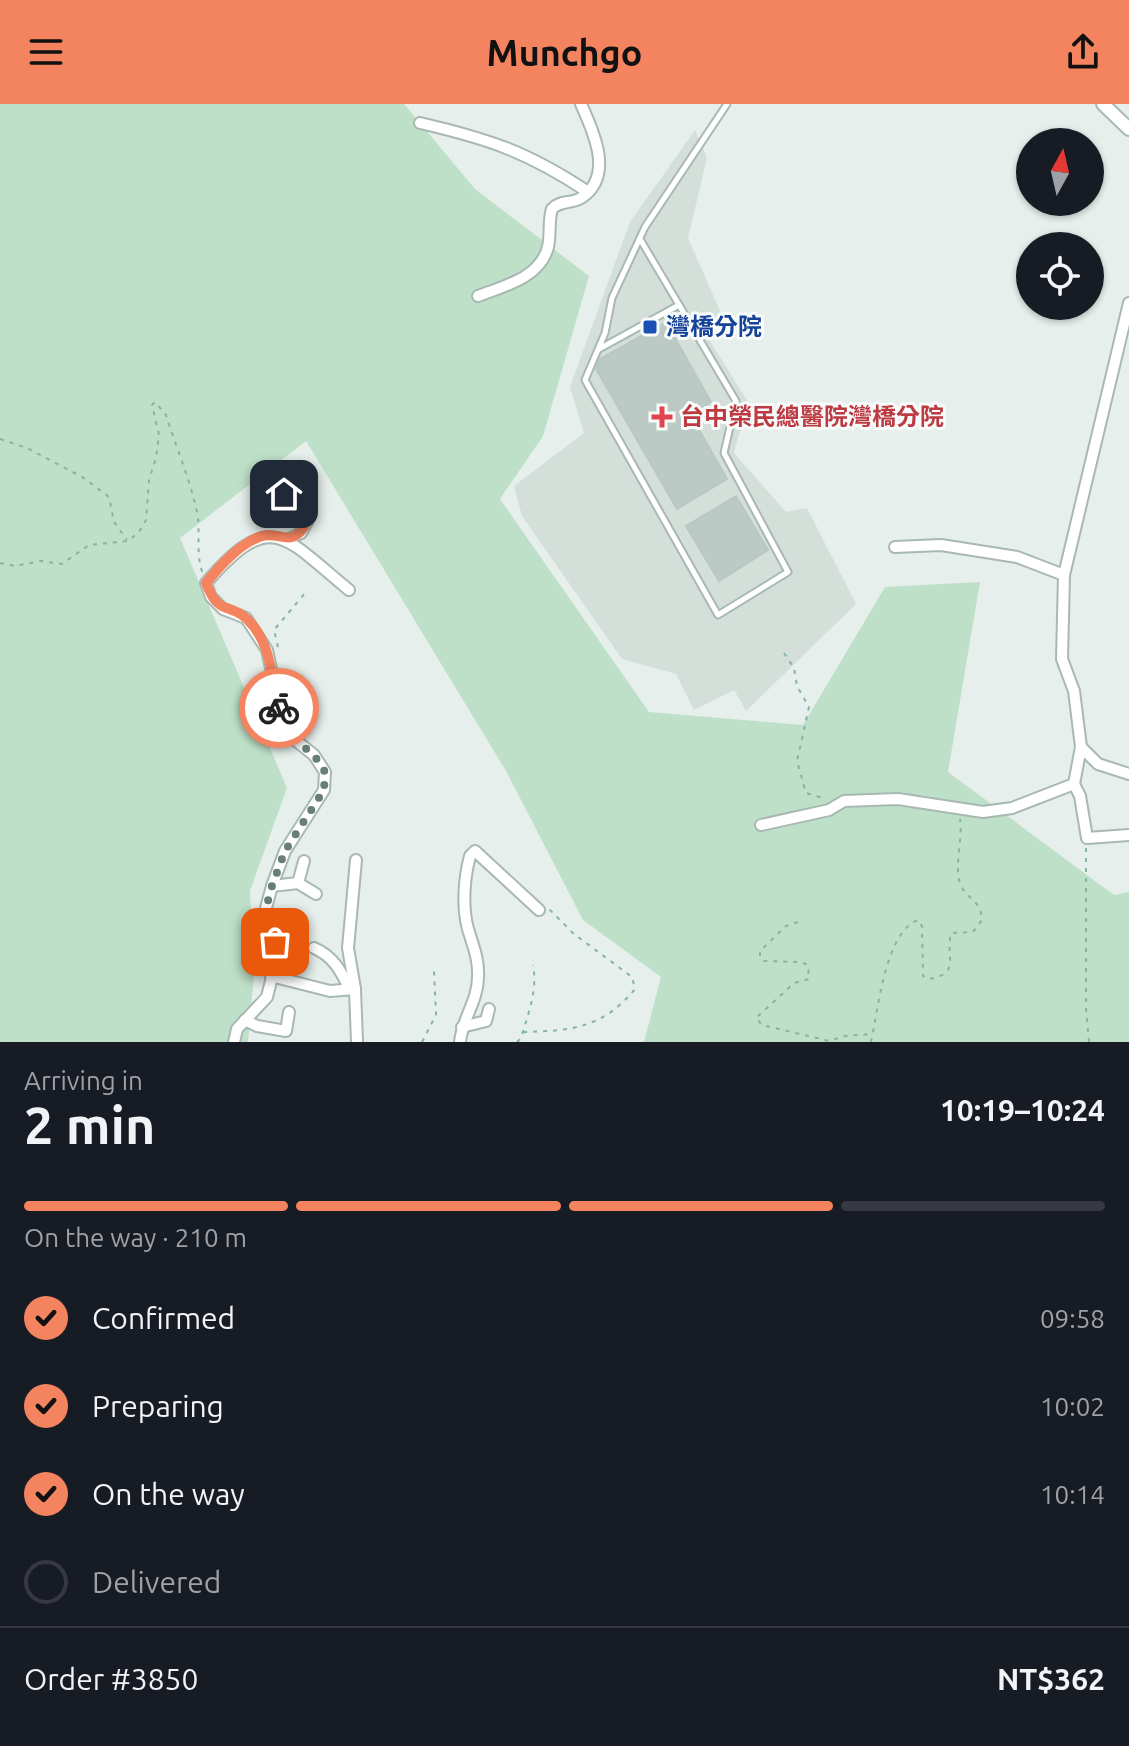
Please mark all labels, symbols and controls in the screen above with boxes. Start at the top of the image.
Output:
icon: menu [24,30,68,74]
icon: share [1061,30,1105,74]
text: Munchgo [487,32,642,73]
north arrow [1016,128,1104,216]
map controls [1016,128,1104,320]
button: locate [1016,232,1104,320]
place label: 灣橋分院 [666,313,762,340]
marker: 灣橋分院 [641,318,659,336]
place label: 台中榮民總醫院灣橋分院 [680,403,944,430]
marker: 台中榮民總醫院灣橋分院 [651,406,673,428]
pin [250,460,318,528]
icon: home [262,472,306,516]
courier [239,668,319,748]
icon: bike [257,686,301,730]
pin [241,908,309,976]
icon: bag [253,920,297,964]
text: Arriving in [24,1066,143,1095]
text: 10:19–10:24 [940,1093,1105,1127]
text: 2 min [24,1096,155,1154]
text: On the way · 210 m [24,1223,247,1252]
icon: check [24,1296,68,1340]
text: Confirmed [92,1301,235,1335]
text: 09:58 [1040,1304,1105,1333]
icon: check [24,1384,68,1428]
text: Preparing [92,1389,224,1423]
text: 10:02 [1040,1392,1105,1421]
icon: check [24,1472,68,1516]
text: On the way [92,1477,245,1511]
text: 10:14 [1040,1480,1105,1509]
text: Delivered [92,1565,221,1599]
text: Order #3850 [24,1662,198,1696]
text: NT$362 [997,1662,1105,1696]

